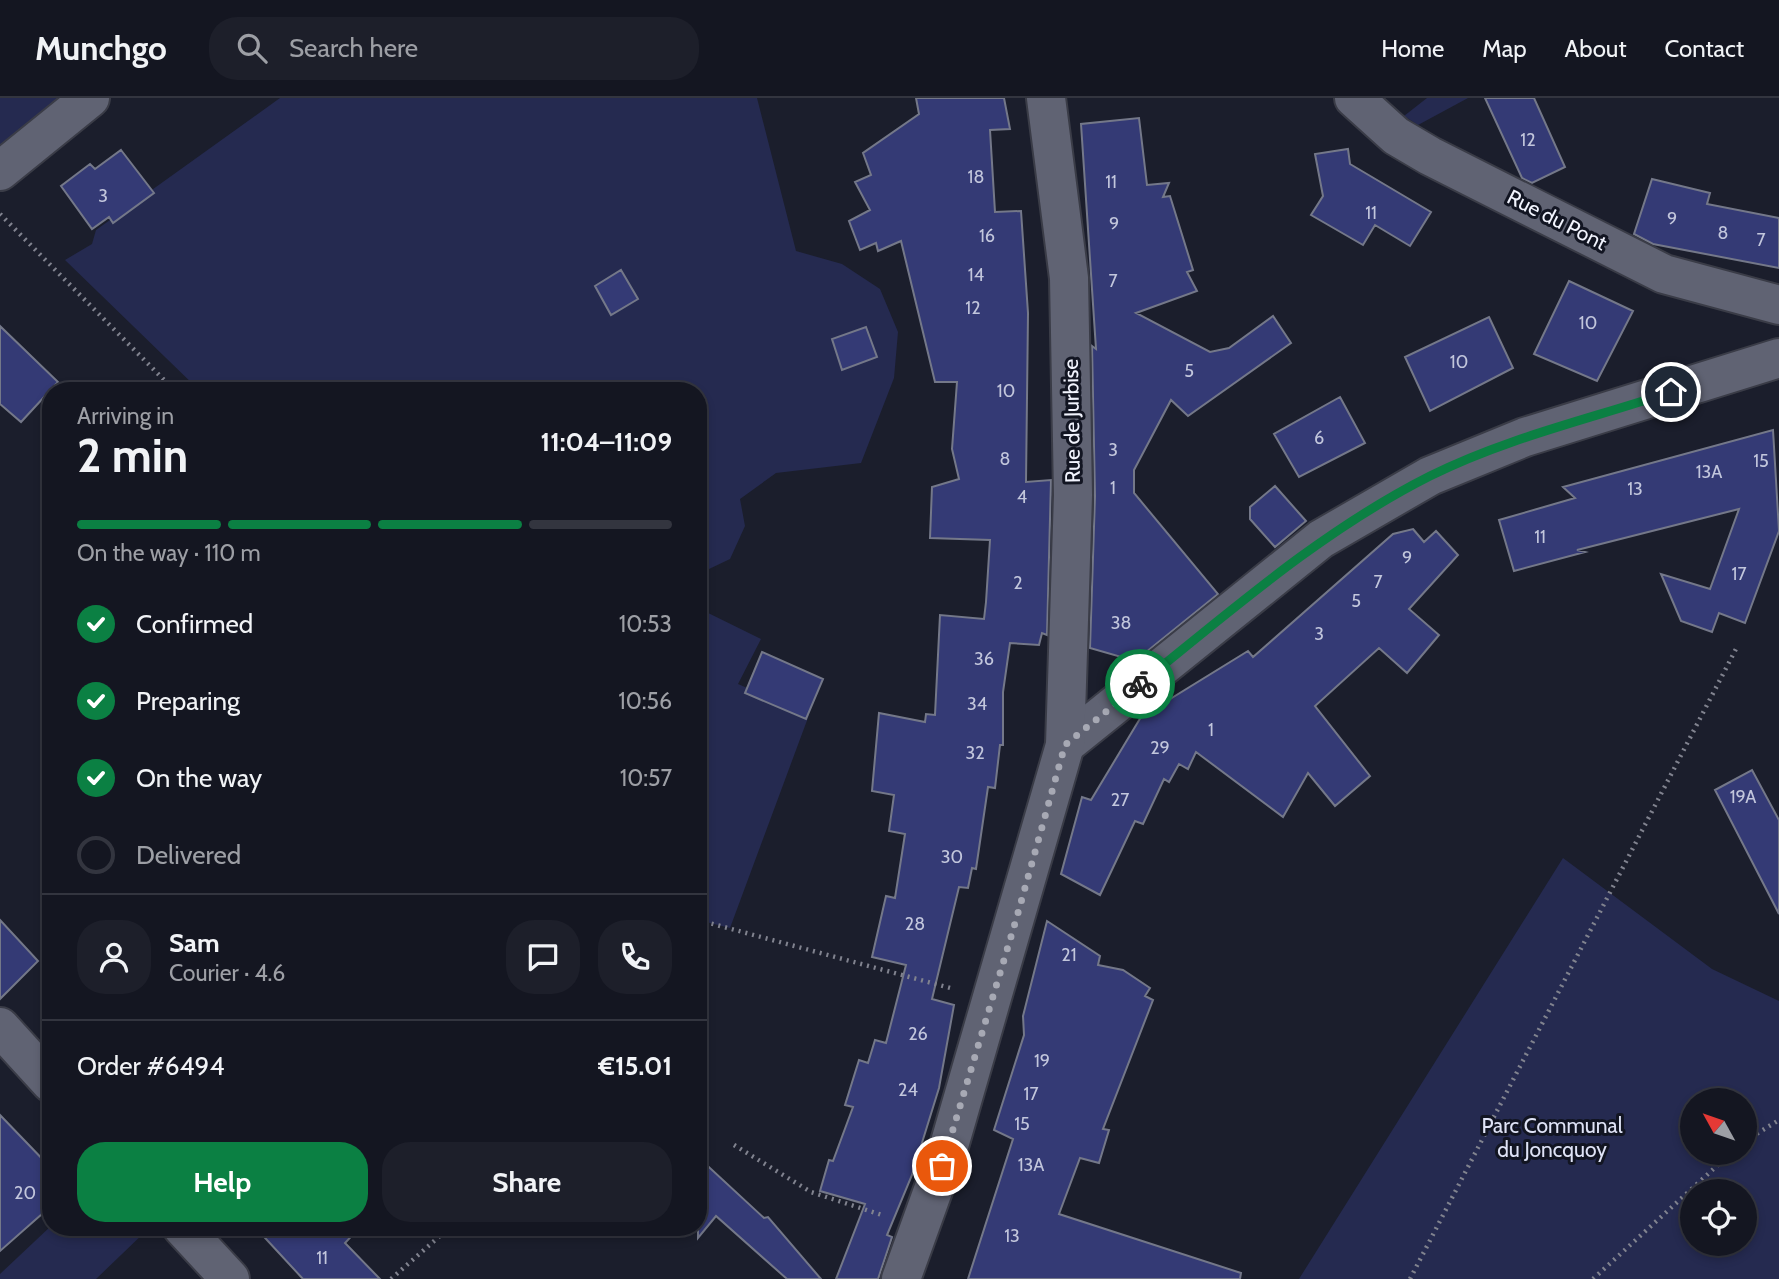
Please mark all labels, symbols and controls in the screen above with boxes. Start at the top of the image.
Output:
search box [209,17,699,80]
text: Munchgo [35,28,167,68]
icon: search [233,29,271,67]
text: Search here [289,32,418,64]
text: Home [1381,34,1444,63]
text: Map [1482,34,1527,63]
text: About [1565,34,1627,63]
text: Contact [1665,34,1744,63]
house number: 12 [1520,129,1536,151]
house number: 18 [968,166,984,188]
house number: 11 [1105,171,1117,193]
street label: Rue du Pont [1503,184,1611,255]
house number: 3 [98,185,108,207]
house number: 11 [1365,202,1377,224]
house number: 9 [1667,208,1677,230]
house number: 9 [1109,213,1119,235]
house number: 8 [1718,222,1728,244]
house number: 16 [979,225,995,247]
house number: 7 [1756,229,1766,251]
house number: 14 [968,264,984,286]
house number: 7 [1108,270,1118,292]
house number: 12 [965,297,981,319]
house number: 10 [1579,312,1597,334]
house number: 10 [1450,351,1468,373]
street label: Rue de Jurbise [1058,358,1085,483]
house number: 5 [1184,360,1194,382]
pin [1641,362,1701,422]
icon: home [1652,373,1690,411]
house number: 10 [997,380,1015,402]
text: Arriving in [77,402,174,430]
text: 11:04–11:09 [541,426,672,458]
house number: 6 [1314,427,1324,449]
text: 2 min [77,428,188,484]
house number: 3 [1108,439,1118,461]
house number: 8 [1000,448,1010,470]
house number: 15 [1753,450,1769,472]
house number: 13A [1696,461,1722,483]
house number: 1 [1110,477,1116,499]
house number: 13 [1627,478,1643,500]
house number: 4 [1017,486,1027,508]
house number: 11 [1534,526,1546,548]
text: On the way · 110 m [77,539,261,567]
house number: 9 [1402,547,1412,569]
house number: 17 [1732,563,1746,585]
house number: 7 [1373,571,1383,593]
house number: 2 [1013,572,1023,594]
house number: 5 [1351,590,1361,612]
icon: check [77,605,115,643]
text: Confirmed [136,608,253,640]
text: 10:53 [619,610,672,638]
house number: 38 [1111,612,1131,634]
house number: 3 [1314,623,1324,645]
house number: 36 [974,648,994,670]
courier [1105,649,1175,719]
icon: bike [1121,665,1159,703]
icon: check [77,682,115,720]
text: Preparing [136,685,240,717]
text: 10:56 [618,687,672,715]
house number: 34 [967,693,987,715]
house number: 1 [1208,719,1214,741]
house number: 29 [1150,737,1170,759]
house number: 32 [965,742,985,764]
icon: check [77,759,115,797]
text: On the way [136,762,262,794]
text: 10:57 [620,764,672,792]
house number: 19A [1730,786,1756,808]
house number: 27 [1111,789,1129,811]
text: Delivered [136,839,241,871]
house number: 30 [941,846,963,868]
house number: 28 [905,913,925,935]
button: person [77,920,151,994]
button: chat [506,920,580,994]
button: phone [598,920,672,994]
text: Sam [169,927,220,959]
house number: 21 [1061,944,1077,966]
text: Courier · 4.6 [169,959,285,987]
house number: 26 [908,1023,928,1045]
text: Order #6494 [77,1050,224,1082]
text: €15.01 [598,1050,672,1082]
house number: 19 [1034,1050,1050,1072]
house number: 24 [898,1079,918,1101]
house number: 17 [1024,1083,1038,1105]
north arrow [1680,1088,1757,1166]
map controls [1680,1088,1757,1256]
house number: 15 [1014,1113,1030,1135]
park label: Parc Communal du Joncquoy [1481,1113,1623,1162]
pin [912,1136,972,1196]
button: Help [77,1142,368,1222]
button: Share [382,1142,672,1222]
icon: bag [923,1147,961,1185]
house number: 13A [1018,1154,1044,1176]
button: locate [1680,1179,1757,1256]
house number: 20 [14,1182,36,1204]
house number: 13 [1004,1225,1020,1247]
house number: 11 [316,1247,328,1269]

